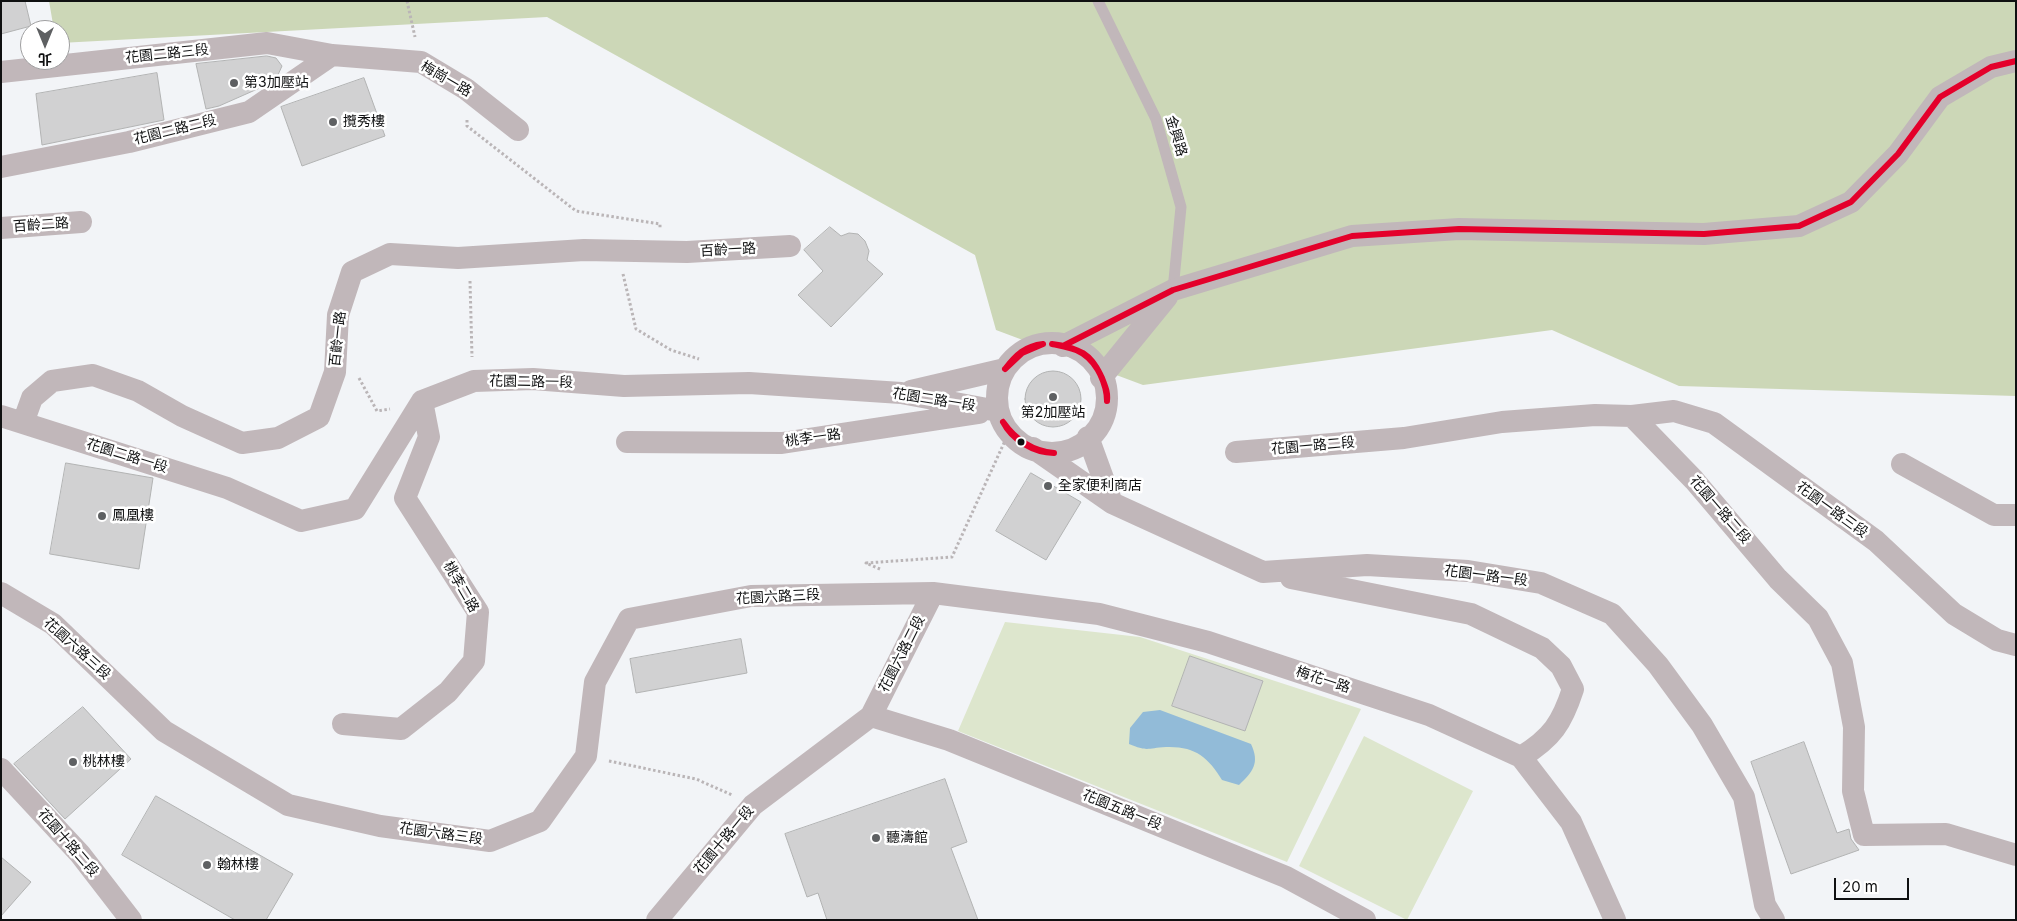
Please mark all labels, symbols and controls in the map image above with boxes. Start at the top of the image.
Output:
north arrow [20,20,70,70]
street label: 花園二路三段 [124,41,210,67]
text: 北 [38,51,52,68]
street label: 梅崗一路 [418,58,474,100]
place label: 第3加壓站 [244,75,309,91]
marker: 第3加壓站 [228,77,240,89]
street label: 花園二路二段 [132,112,218,148]
street label: 金興路 [1162,113,1190,159]
place label: 攬秀樓 [343,114,385,130]
marker: 攬秀樓 [327,116,339,128]
street label: 百齡二路 [12,215,70,235]
street label: 百齡一路 [700,240,756,260]
street label: 百齡一路 [327,310,349,368]
street label: 花園二路一段 [489,373,573,391]
street label: 花園二路一段 [891,385,977,415]
marker: 第2加壓站 [1047,391,1059,403]
place label: 第2加壓站 [1021,405,1085,421]
street label: 桃李一路 [784,426,842,450]
street label: 花園一路二段 [1270,434,1356,458]
street label: 花園二路一段 [84,436,170,476]
unlabelled marker [1016,437,1026,447]
street label: 花園一路二段 [1686,473,1754,547]
place label: 全家便利商店 [1058,478,1142,494]
street label: 花園一路三段 [1793,479,1871,541]
marker: 全家便利商店 [1042,480,1054,492]
place label: 鳳凰樓 [112,508,154,524]
marker: 鳳凰樓 [96,510,108,522]
street label: 桃李二路 [440,559,482,615]
street label: 花園一路一段 [1443,563,1529,589]
street label: 花園六路三段 [736,586,820,608]
street label: 花園六路二段 [875,613,929,695]
street label: 花園六路三段 [40,615,114,683]
street label: 梅花一路 [1294,663,1352,697]
place label: 桃林樓 [83,754,125,770]
marker: 桃林樓 [67,756,79,768]
street label: 花園五路一段 [1080,786,1164,834]
street label: 花園十路一段 [691,802,757,878]
street label: 花園十路二段 [34,806,102,880]
street label: 花園六路三段 [398,820,484,848]
place label: 聽濤館 [886,830,928,846]
marker: 聽濤館 [870,832,882,844]
place label: 翰林樓 [217,857,259,873]
marker: 翰林樓 [201,859,213,871]
scale bar [1837,868,1912,900]
text: 20 m [1842,877,1878,896]

